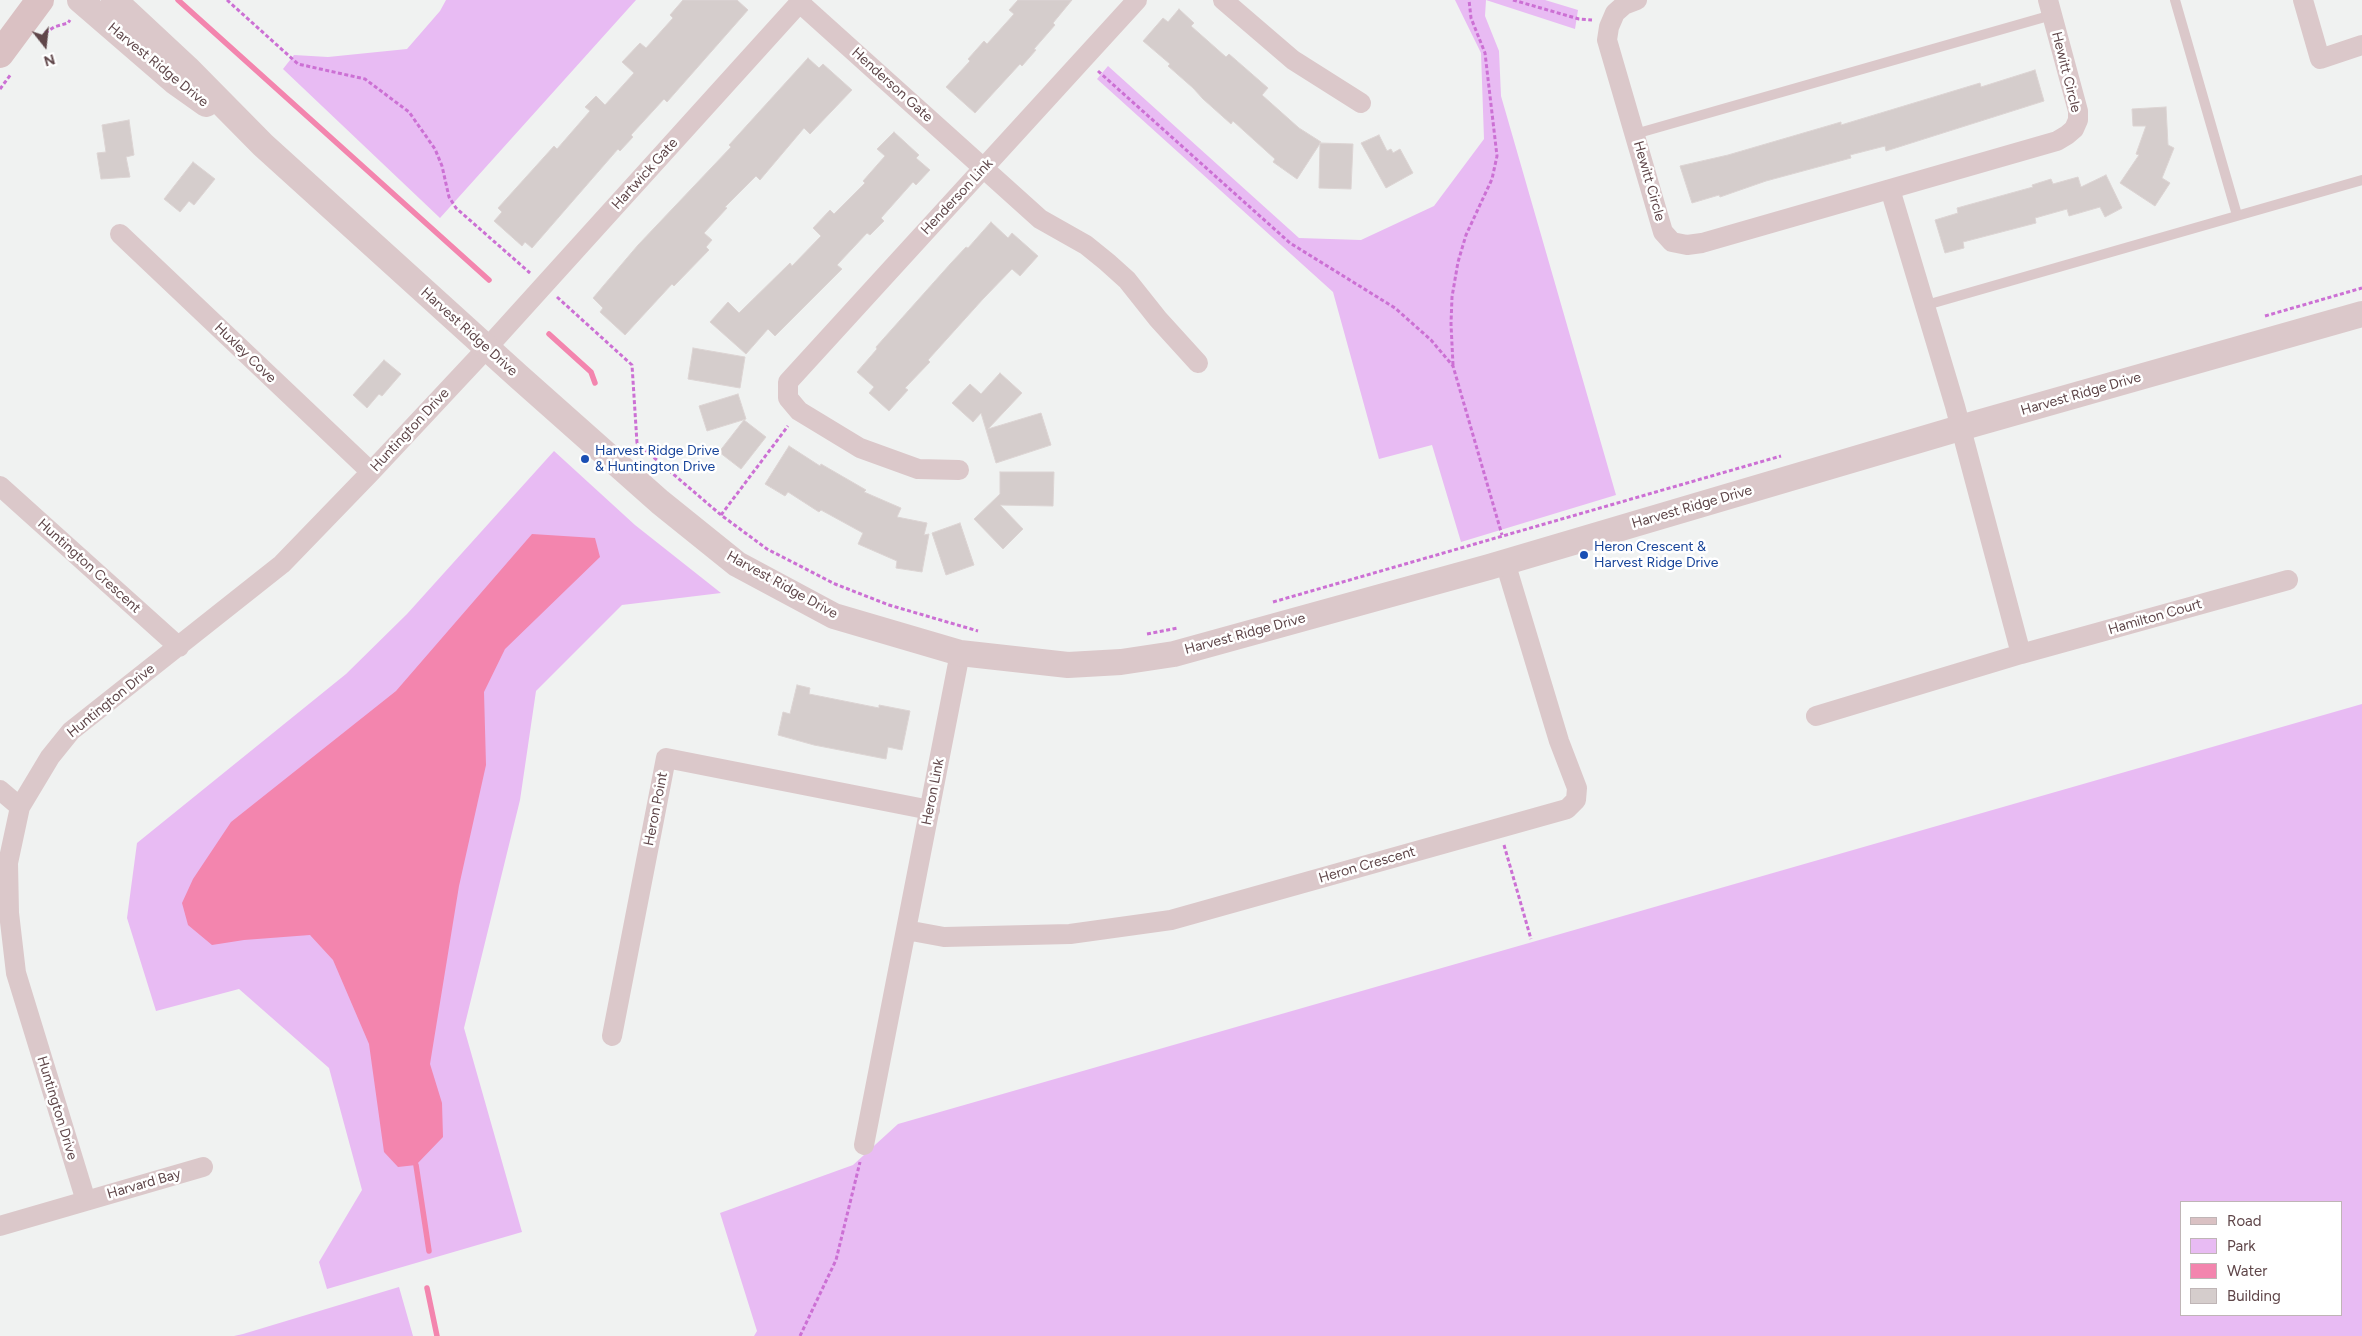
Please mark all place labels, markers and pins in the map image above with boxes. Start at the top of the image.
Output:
place label: Harvest Ridge Drive & Huntington Drive [595,443,719,476]
marker: Harvest Ridge Drive & Huntington Drive [579,453,591,465]
place label: Heron Crescent & Harvest Ridge Drive [1594,539,1718,572]
marker: Heron Crescent & Harvest Ridge Drive [1578,549,1590,561]

